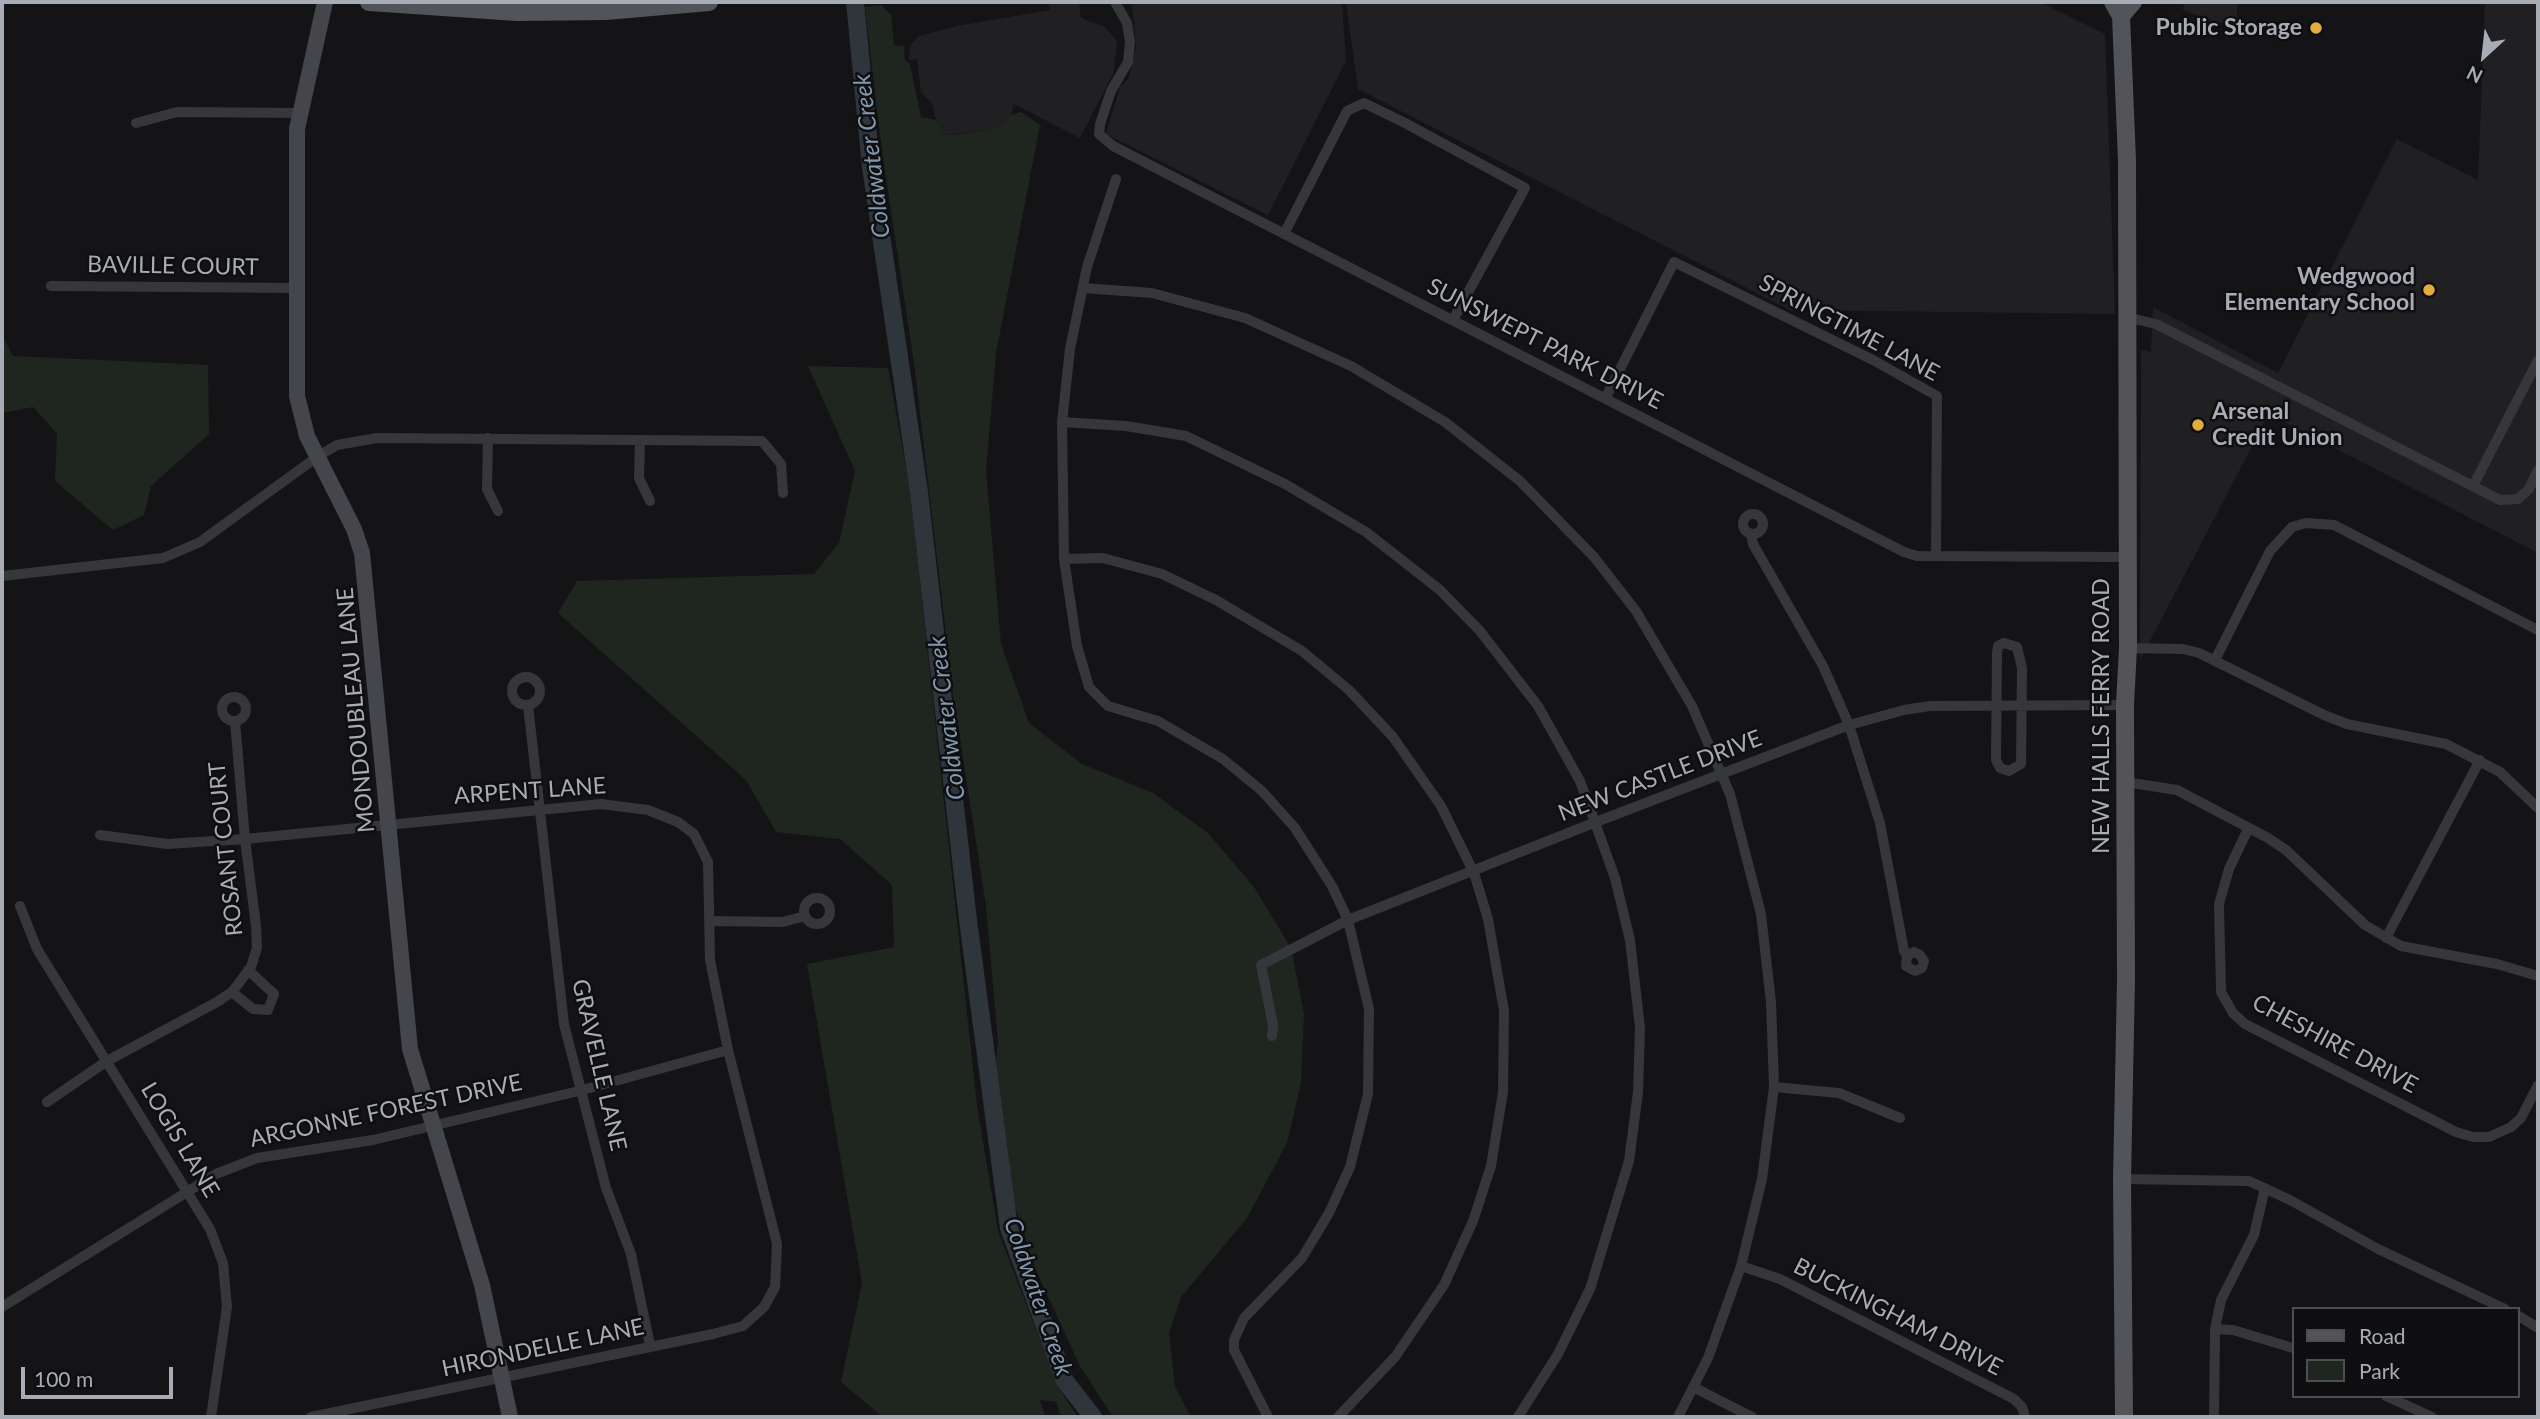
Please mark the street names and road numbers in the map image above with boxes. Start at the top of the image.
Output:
street label: BAVILLE COURT [87,251,259,281]
street label: SPRINGTIME LANE [1754,269,1944,387]
street label: SUNSWEPT PARK DRIVE [1423,273,1667,415]
street label: NEW HALLS FERRY ROAD [2088,578,2116,854]
street label: MONDOUBLEAU LANE [332,586,380,834]
street label: NEW CASTLE DRIVE [1554,724,1766,828]
street label: ROSANT COURT [203,760,249,938]
street label: ARPENT LANE [453,772,607,810]
street label: GRAVELLE LANE [566,976,632,1154]
street label: CHESHIRE DRIVE [2248,989,2422,1099]
street label: ARGONNE FOREST DRIVE [247,1069,525,1153]
street label: LOGIS LANE [135,1077,225,1203]
street label: BUCKINGHAM DRIVE [1789,1252,2007,1382]
street label: HIRONDELLE LANE [439,1313,647,1383]

